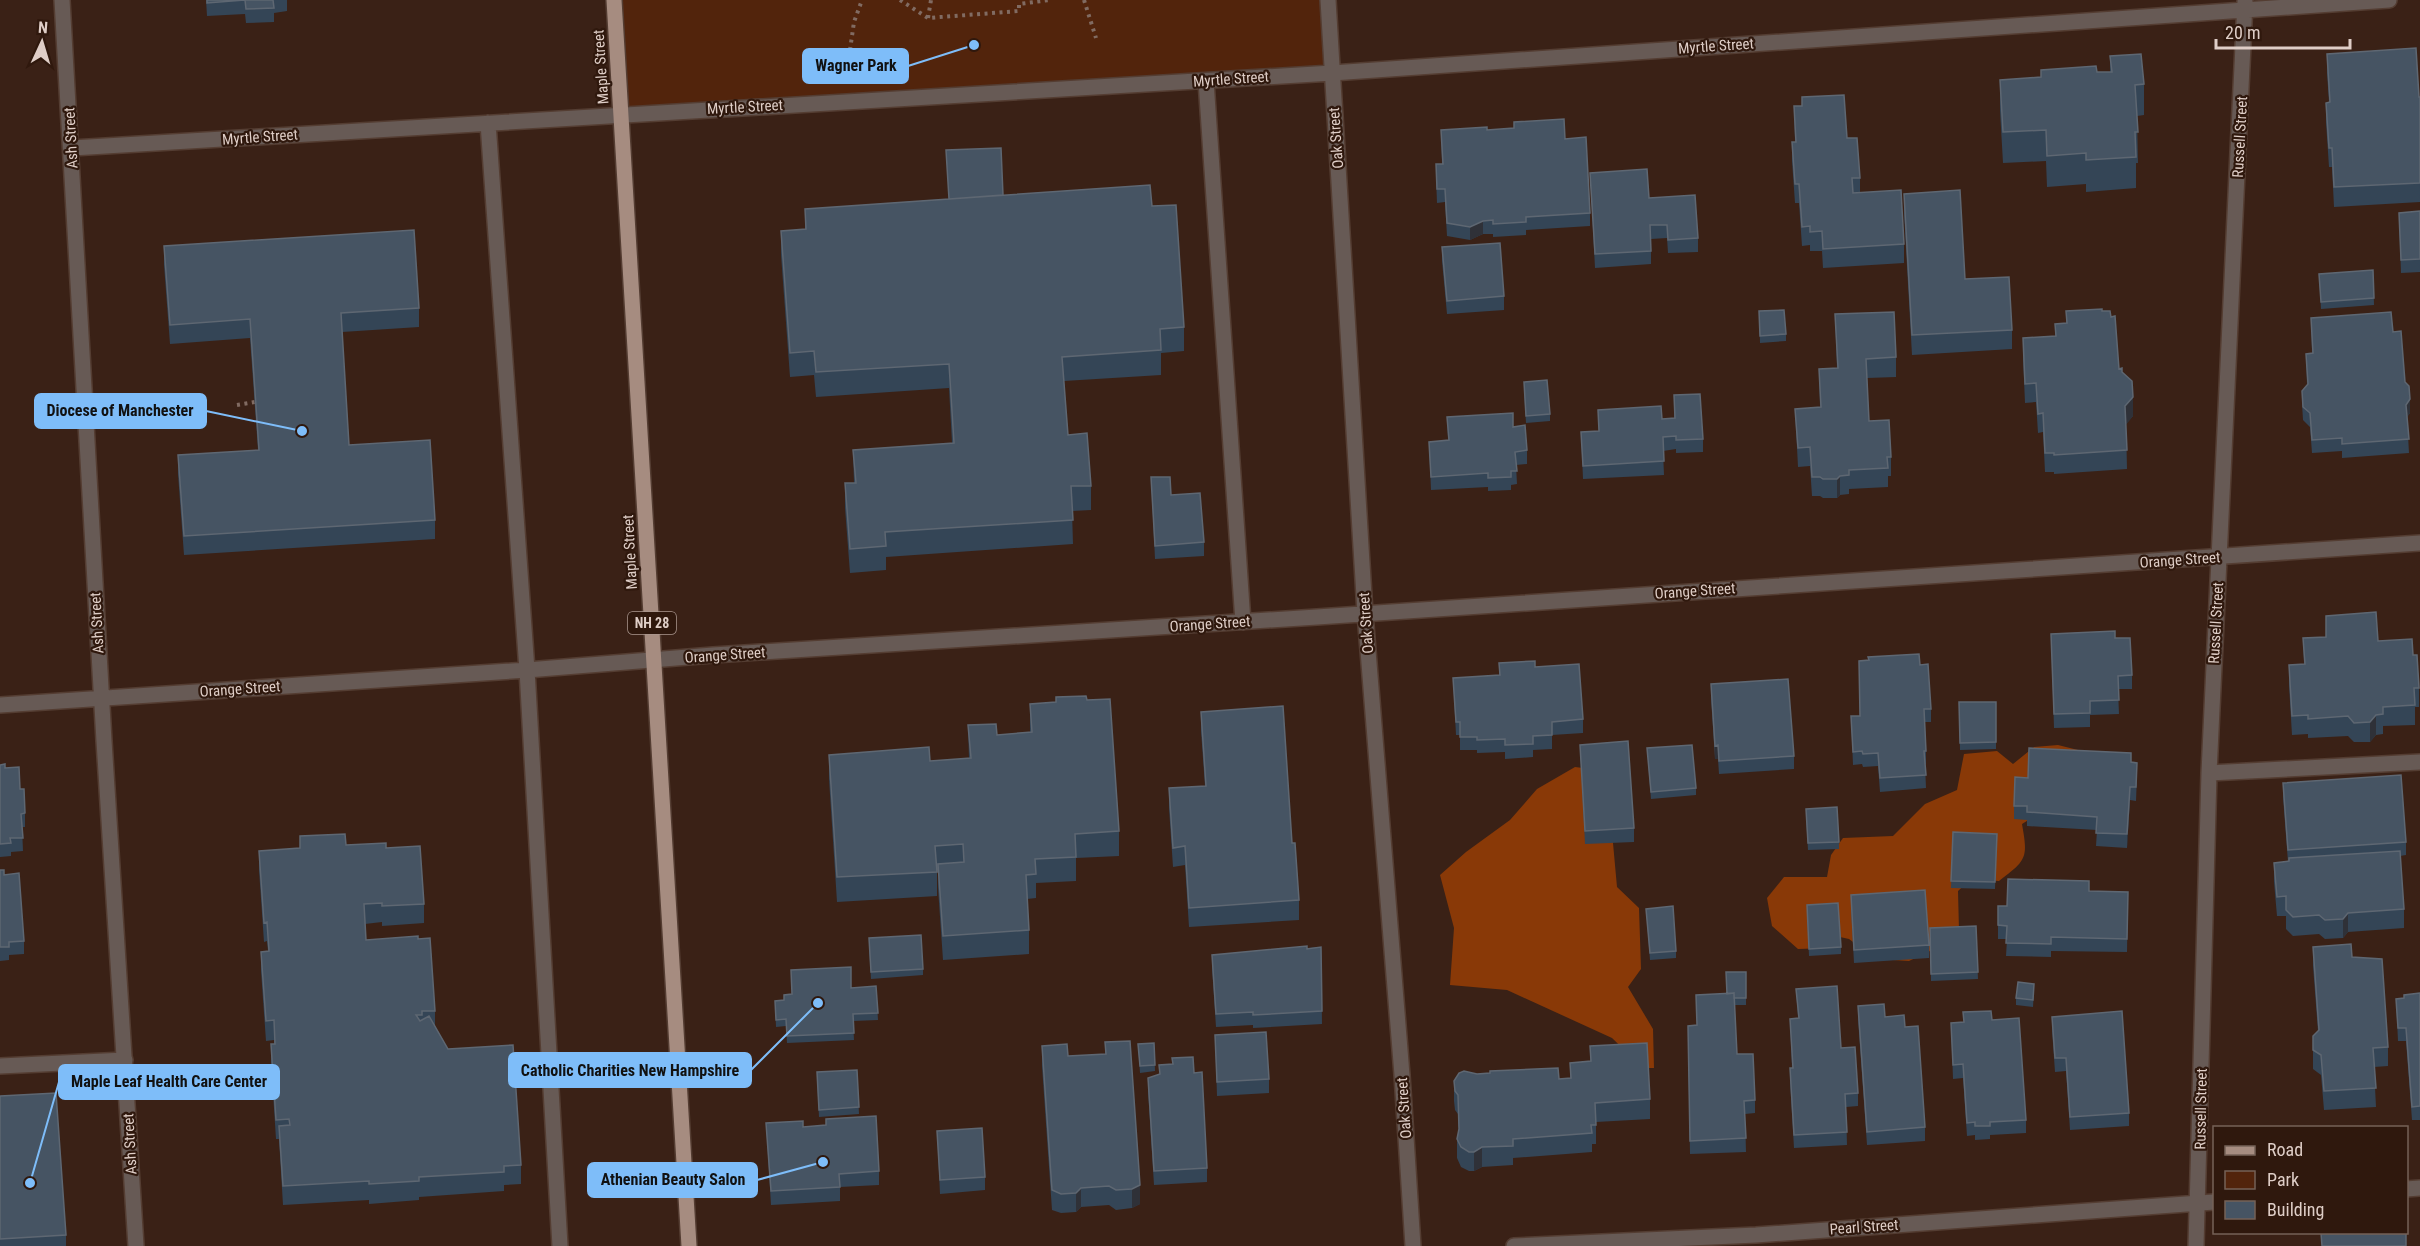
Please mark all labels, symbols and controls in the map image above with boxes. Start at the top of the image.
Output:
north arrow [12,12,72,72]
scale bar [2216,12,2350,50]
text: N [37,18,49,37]
text: 20 m [2225,22,2260,43]
street label: Maple Street [589,29,613,105]
street label: Myrtle Street [1677,34,1755,58]
callout: Wagner Park [803,49,908,83]
text: Wagner Park [815,56,897,75]
street label: Myrtle Street [1192,67,1270,91]
street label: Myrtle Street [707,96,783,118]
street label: Russell Street [2229,96,2251,178]
street label: Ash Street [60,107,82,169]
street label: Oak Street [1325,107,1347,169]
street label: Myrtle Street [221,125,299,149]
callout: Diocese of Manchester [35,394,206,428]
text: Diocese of Manchester [46,401,194,420]
street label: Maple Street [619,514,641,590]
street label: Orange Street [2139,548,2221,572]
street label: Orange Street [1654,579,1736,603]
street label: Russell Street [2205,582,2227,664]
street label: Ash Street [86,592,108,654]
street label: Oak Street [1355,592,1377,654]
road number: NH 28 [628,612,676,634]
street label: Orange Street [1169,612,1251,636]
street label: Orange Street [684,643,766,667]
street label: Orange Street [199,677,281,701]
callout: Catholic Charities New Hampshire [509,1053,751,1087]
text: Catholic Charities New Hampshire [521,1061,740,1080]
callout: Maple Leaf Health Care Center [59,1065,279,1099]
street label: Russell Street [2191,1068,2211,1150]
text: Maple Leaf Health Care Center [71,1072,267,1091]
street label: Oak Street [1393,1077,1415,1139]
street label: Ash Street [119,1113,141,1175]
legend [2213,1126,2408,1234]
text: Road [2267,1139,2303,1160]
callout: Athenian Beauty Salon [588,1163,757,1197]
text: Park [2267,1169,2299,1190]
text: Athenian Beauty Salon [601,1170,745,1189]
text: Building [2267,1199,2324,1220]
street label: Pearl Street [1829,1216,1899,1238]

